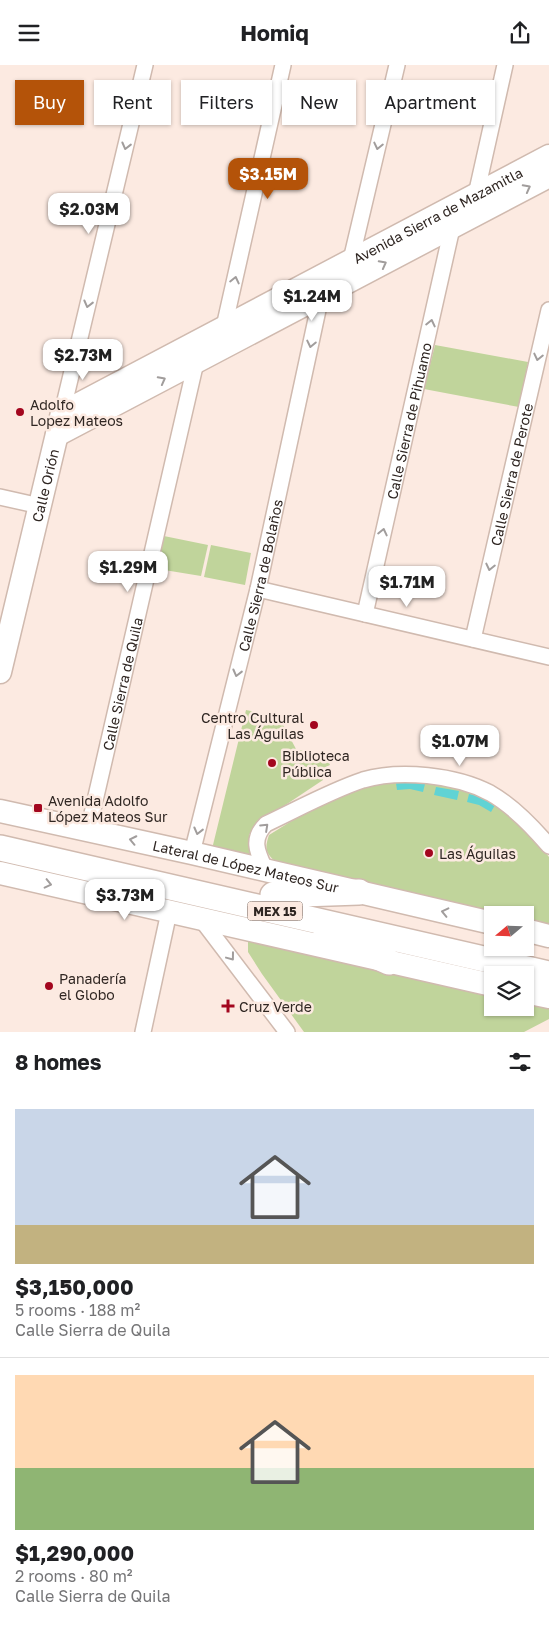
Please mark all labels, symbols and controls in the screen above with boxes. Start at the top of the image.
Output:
icon: menu [15,19,43,47]
text: Homiq [240,19,309,46]
icon: share [506,19,534,47]
chip: Buy [15,80,84,125]
chip: Rent [94,80,171,125]
chip: Filters [181,80,272,125]
chip: New [282,80,356,125]
chip: Apartment [366,80,495,125]
one-way arrow [121,142,132,151]
one-way arrow [373,142,384,151]
pin: $3.15M [227,157,309,200]
street label: Avenida Sierra de Mazamitla [350,163,525,266]
text: $3.15M [239,164,297,184]
one-way arrow [522,184,531,194]
pin: $2.03M [48,193,130,235]
text: $2.03M [59,199,119,219]
one-way arrow [378,260,387,270]
one-way arrow [229,275,240,284]
pin: $1.24M [271,279,353,322]
text: $1.24M [283,286,341,306]
one-way arrow [83,300,94,309]
one-way arrow [425,318,436,327]
pin: $2.73M [42,339,124,381]
one-way arrow [306,339,317,348]
street label: Calle Sierra de Pihuamo [383,341,434,501]
text: $2.73M [54,345,112,365]
one-way arrow [533,353,544,362]
one-way arrow [157,376,166,386]
place label: Adolfo Lopez Mateos [30,396,123,429]
street label: Calle Sierra de Perote [486,401,536,547]
marker: Adolfo Lopez Mateos [14,406,26,418]
street label: Calle Orión [28,447,62,524]
street label: Calle Sierra de Bolaños [234,497,286,653]
one-way arrow [377,528,388,537]
pin: $1.29M [87,551,169,593]
text: $1.29M [99,557,157,577]
one-way arrow [485,562,496,571]
pin: $1.71M [366,565,448,608]
text: $1.71M [379,572,435,592]
street label: Calle Sierra de Quila [98,616,145,752]
one-way arrow [232,668,243,677]
place label: Centro Cultural Las Águilas [201,709,304,742]
marker: Centro Cultural Las Águilas [308,719,320,731]
pin: $1.07M [419,725,501,767]
text: $1.07M [431,731,489,751]
place label: Biblioteca Pública [282,747,350,780]
marker: Biblioteca Pública [266,757,278,769]
place label: Avenida Adolfo López Mateos Sur [48,792,168,825]
marker: Avenida Adolfo López Mateos Sur [32,802,44,814]
one-way arrow [259,824,268,833]
one-way arrow [193,826,204,835]
one-way arrow [129,836,138,846]
street label: Lateral de López Mateos Sur [151,836,341,896]
place label: Las Águilas [439,845,516,862]
marker: Las Águilas [423,847,435,859]
one-way arrow [43,878,52,889]
pin: $3.73M [84,879,166,921]
text: $3.73M [96,885,154,905]
road number: MEX 15 [248,901,302,921]
north arrow [484,906,534,956]
map controls [484,906,534,1016]
one-way arrow [441,907,449,918]
one-way arrow [225,951,233,960]
button: layers [484,966,534,1016]
place label: Panadería el Globo [59,970,126,1003]
marker: Panadería el Globo [43,980,55,992]
place label: Cruz Verde [239,998,312,1015]
marker: Cruz Verde [221,999,235,1013]
icon: filters [506,1048,534,1076]
text: 8 homes [15,1049,102,1075]
icon: home [230,1142,320,1232]
text: $3,150,000 [15,1274,134,1300]
text: 5 rooms · 188 m² [15,1300,140,1320]
text: Calle Sierra de Quila [15,1320,171,1340]
icon: home [230,1407,320,1497]
text: $1,290,000 [15,1540,134,1566]
text: 2 rooms · 80 m² [15,1566,133,1586]
text: Calle Sierra de Quila [15,1586,171,1606]

